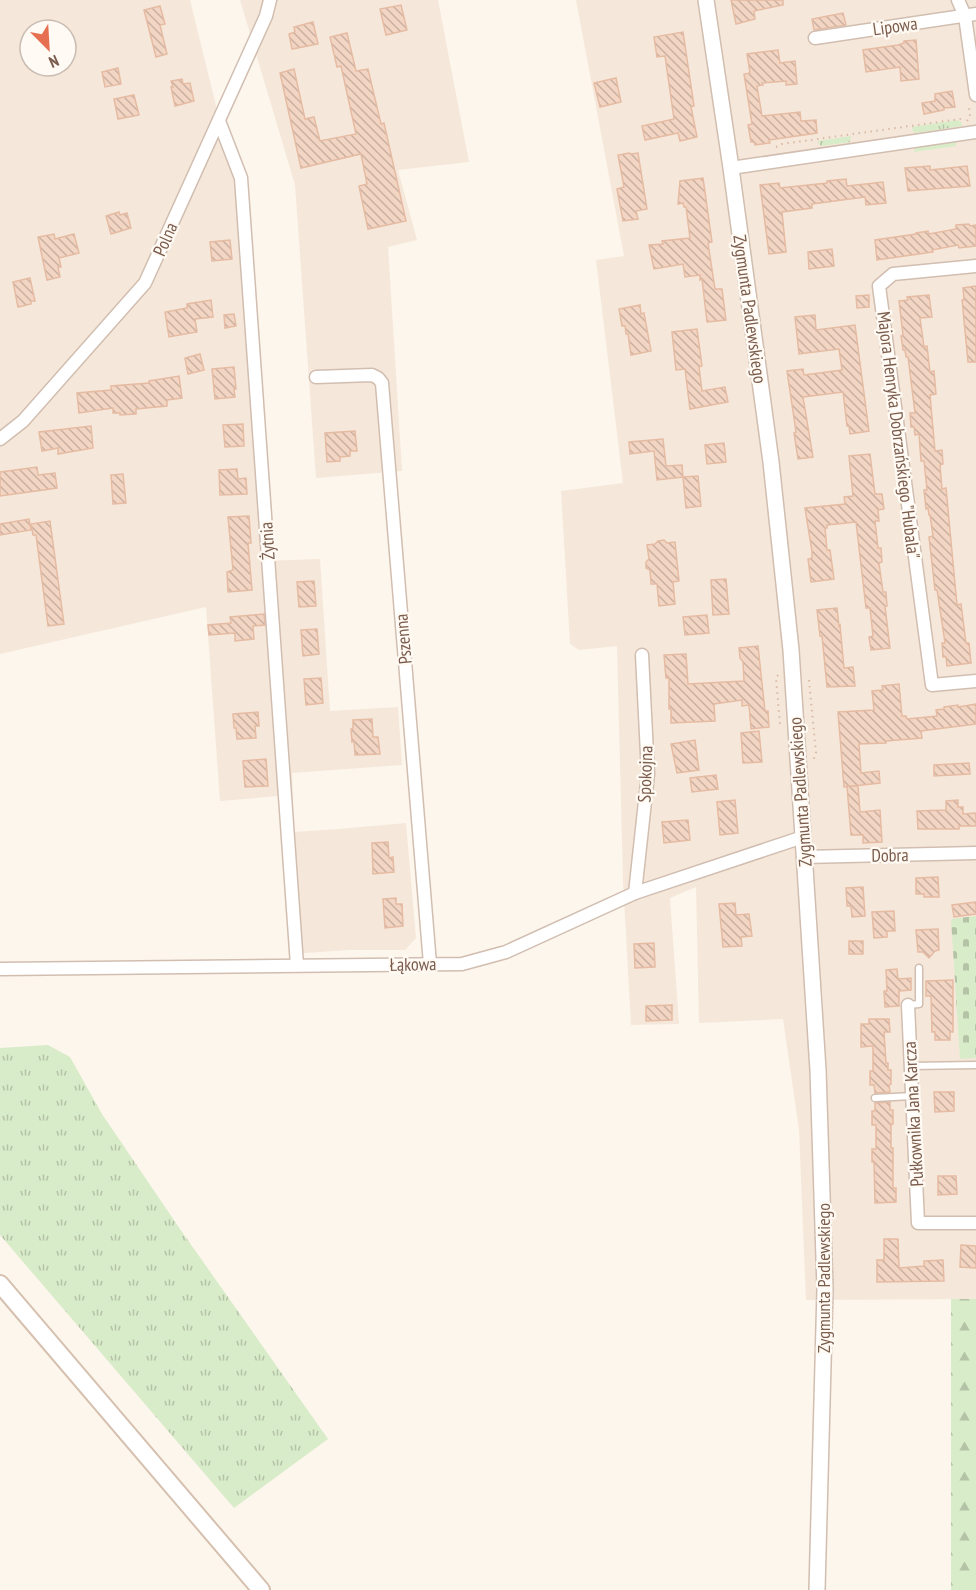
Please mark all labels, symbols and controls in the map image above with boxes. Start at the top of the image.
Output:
street label: Lipowa [871,12,919,40]
north arrow [18,18,78,78]
text: N [46,51,62,73]
street label: Polna [147,218,183,260]
street label: Zygmunta Padlewskiego [728,233,772,385]
street label: Majora Henryka Dobrzańskiego "Hubala" [872,310,926,560]
street label: Żytnia [254,521,280,561]
street label: Pszenna [389,613,417,665]
street label: Zygmunta Padlewskiego [783,716,817,868]
street label: Spokojna [633,745,657,803]
street label: Dobra [871,843,909,867]
street label: Łąkowa [389,952,437,976]
street label: Pułkownika Jana Karcza [898,1041,928,1187]
street label: Zygmunta Padlewskiego [812,1203,835,1353]

